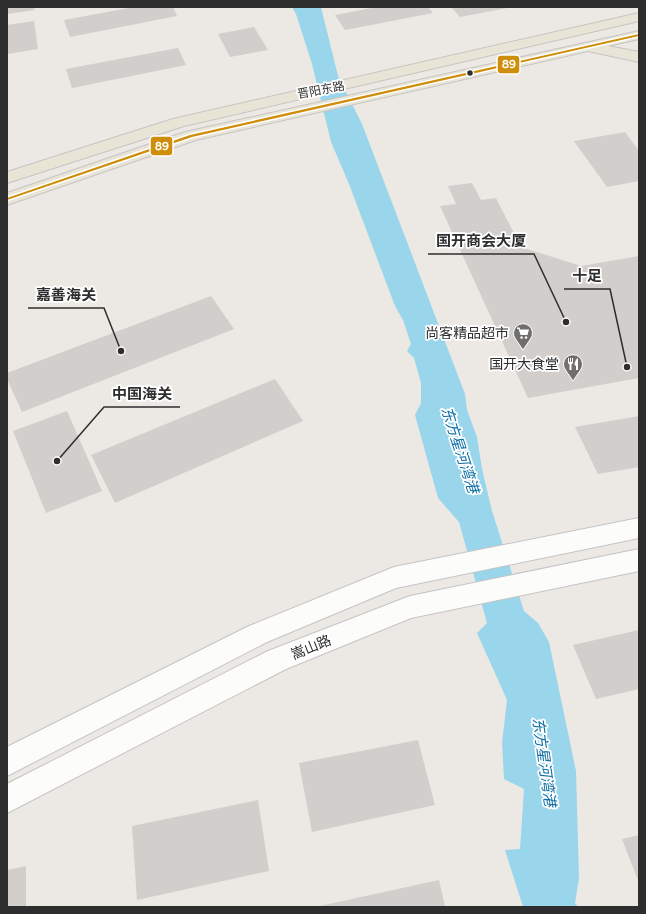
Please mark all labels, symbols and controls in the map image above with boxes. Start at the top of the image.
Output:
line badge: 89 [497,55,520,74]
text: 89 [502,58,516,71]
unlabelled marker [465,68,475,78]
street label: 晋阳东路 [296,79,346,101]
line badge: 89 [150,136,173,156]
text: 89 [155,140,169,153]
callout: 国开商会大厦 [428,227,534,254]
text: 国开商会大厦 [436,232,526,250]
callout: 十足 [564,262,610,289]
text: 十足 [572,267,602,285]
callout: 嘉善海关 [28,281,104,308]
text: 嘉善海关 [36,286,96,304]
supermarket icon: 尚客精品超市 [512,322,534,350]
place label: 尚客精品超市 [425,325,509,342]
restaurant icon: 国开大食堂 [562,353,584,381]
place label: 国开大食堂 [489,356,559,373]
callout: 中国海关 [104,380,180,407]
text: 中国海关 [112,385,172,403]
water label: 东方星河湾港 [438,404,483,497]
street label: 嵩山路 [289,632,334,663]
water label: 东方星河湾港 [529,716,559,810]

